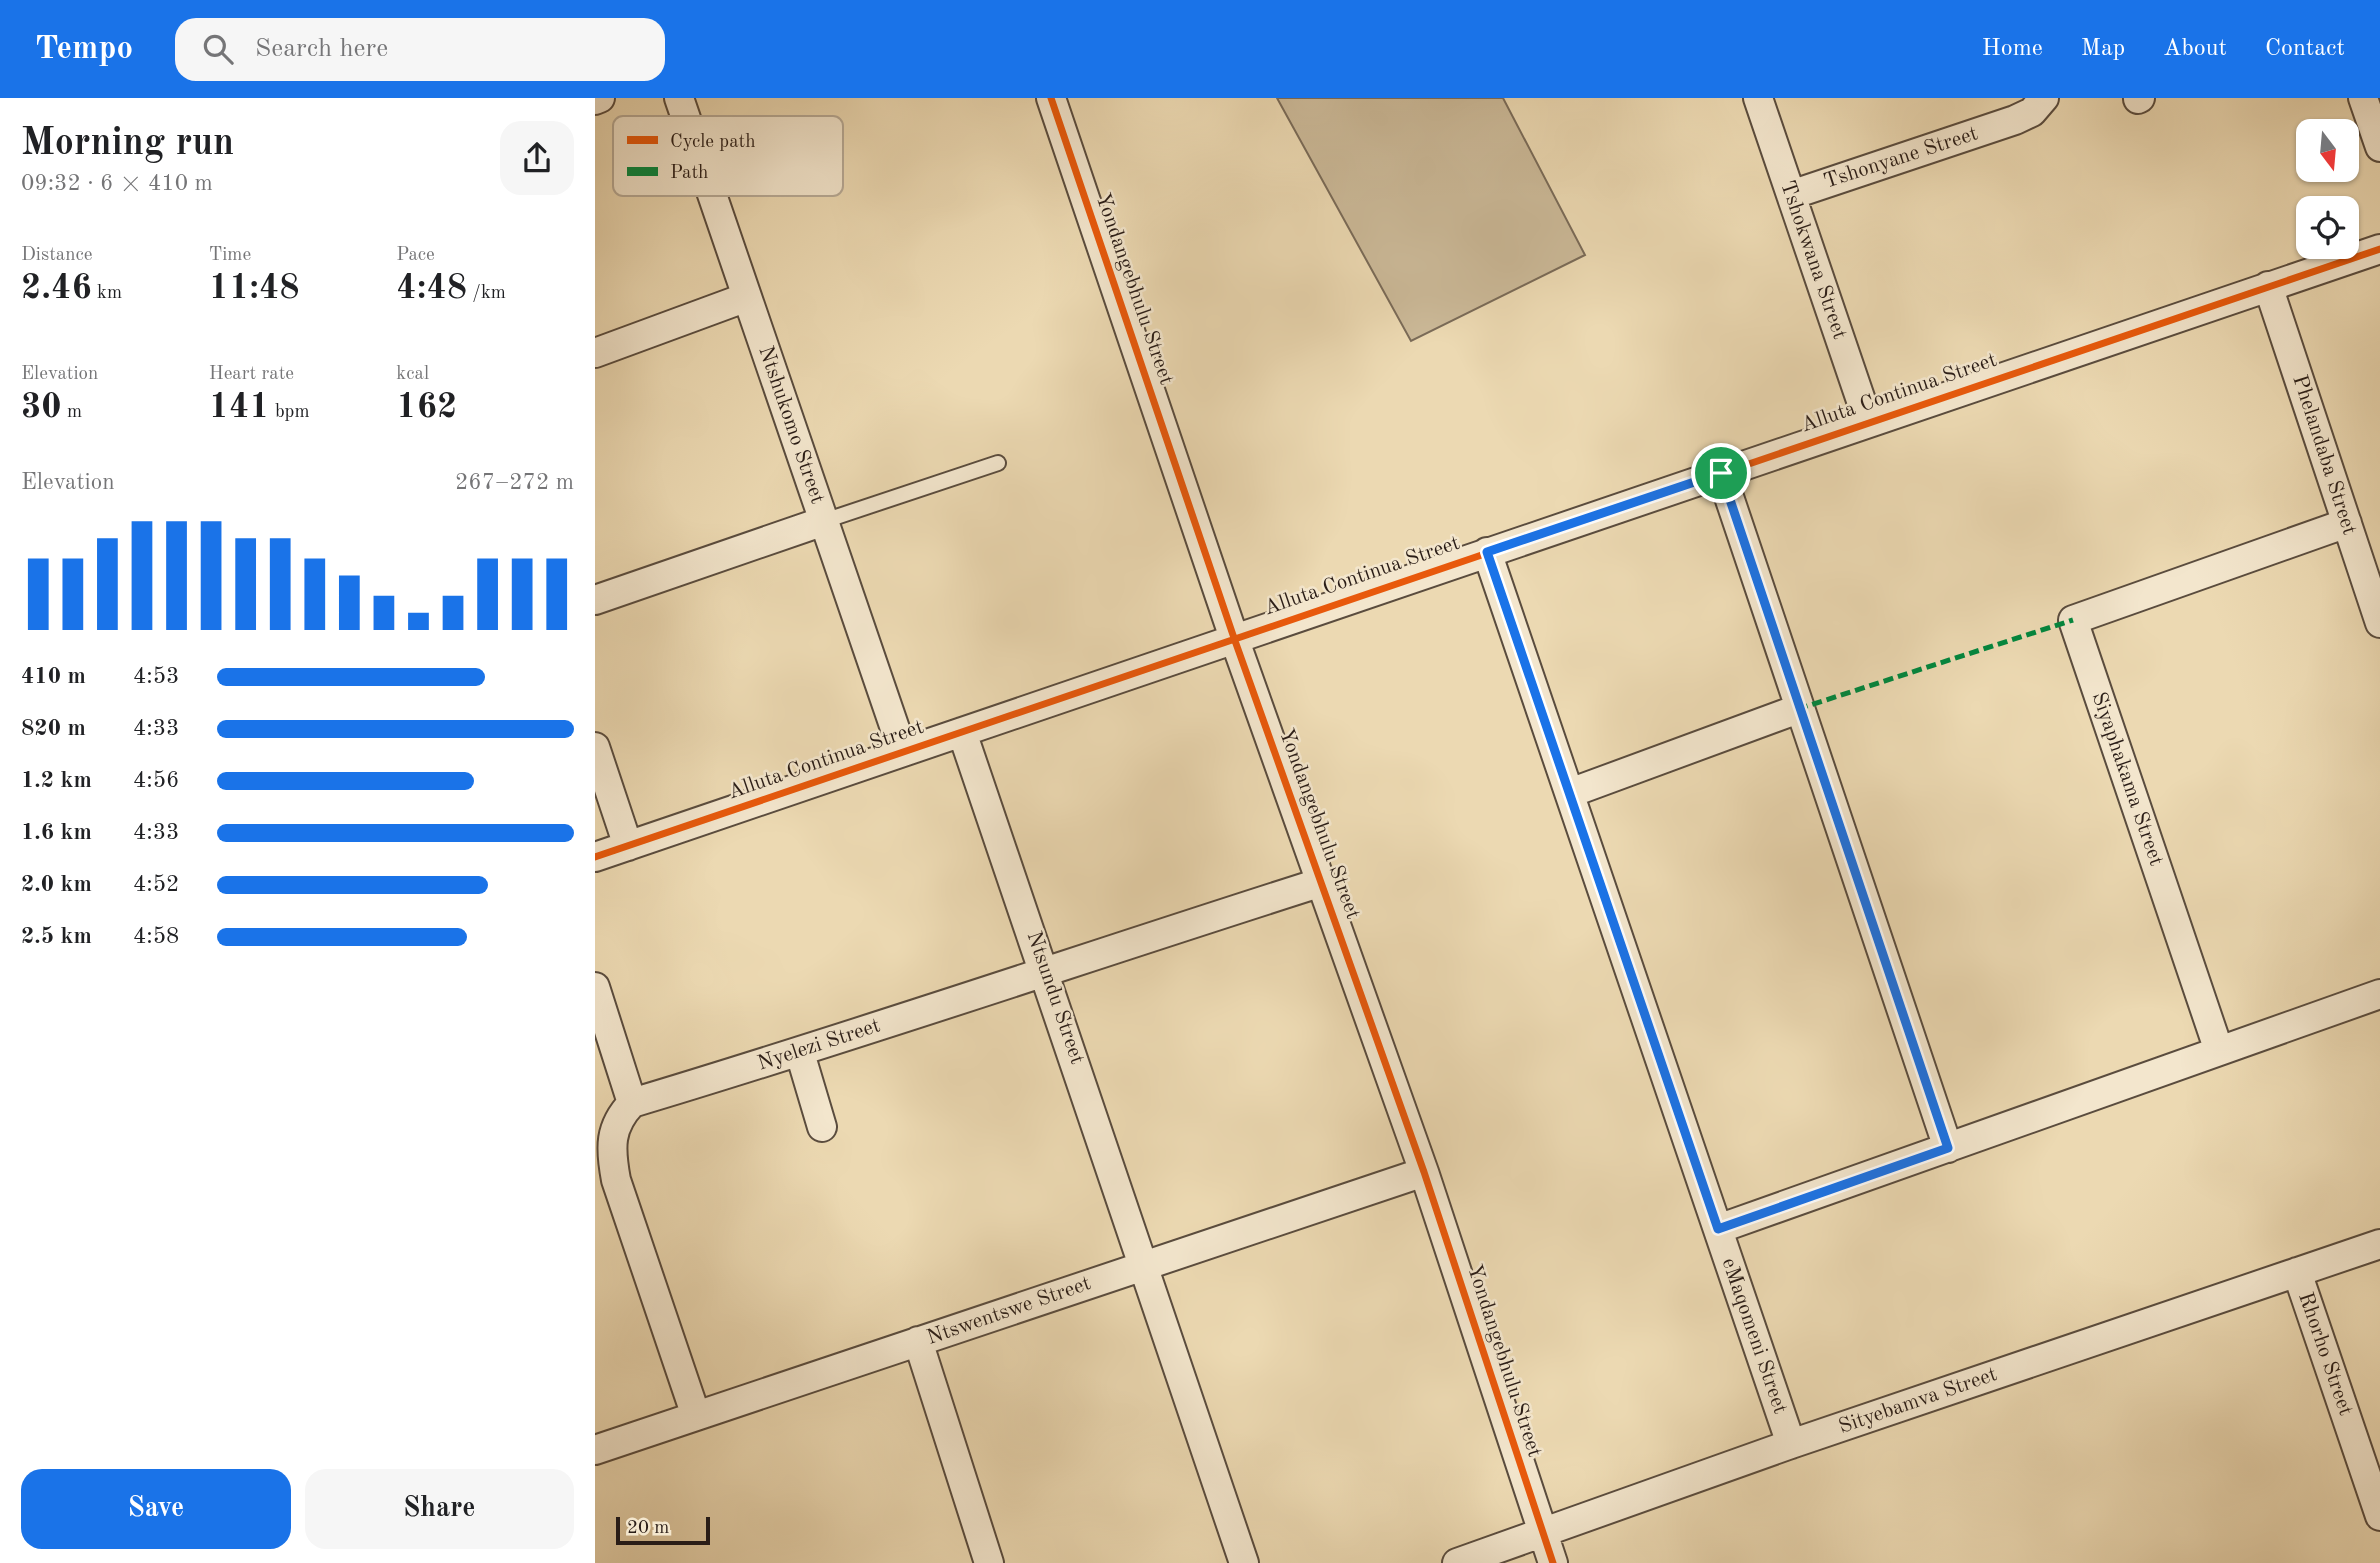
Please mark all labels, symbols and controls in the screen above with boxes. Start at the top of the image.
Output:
search box [175,18,665,81]
icon: search [199,30,237,68]
text: Tempo [35,33,133,66]
text: Search here [255,36,388,62]
text: Home [1982,37,2043,61]
text: Map [2081,37,2125,61]
text: About [2163,37,2227,61]
text: Contact [2265,37,2345,61]
legend [613,116,843,196]
north arrow [2296,119,2359,182]
map controls [2296,119,2359,259]
button: share [500,121,574,195]
street label: Tshonyane Street [1821,123,1981,193]
text: Morning run [21,125,234,163]
text: Cycle path [670,133,756,152]
text: Path [670,164,708,183]
text: 09:32 · 6 × 410 m [21,172,213,195]
street label: Tshokwana Street [1776,178,1850,342]
street label: Yondangebhulu Street [1091,191,1177,387]
button: locate [2296,196,2359,259]
text: Distance [21,246,93,265]
text: Time [209,246,251,265]
text: Pace [396,246,435,265]
text: 2.46 [21,271,92,306]
text: 11:48 [209,271,300,306]
text: 4:48 [396,271,467,306]
text: km [92,284,122,303]
text: /km [467,284,506,303]
street label: Ntshukomo Street [754,343,828,507]
street label: Alluta Continua Street [1798,350,2000,436]
text: Elevation [21,365,98,384]
text: Heart rate [209,365,294,384]
text: kcal [396,365,429,384]
street label: Phelandaba Street [2288,372,2360,538]
text: 30 [21,390,62,425]
text: 141 [209,390,270,425]
text: 162 [396,390,457,425]
text: m [62,403,82,422]
text: bpm [270,403,310,422]
pin [1691,443,1751,503]
icon: arrive [1702,454,1740,492]
text: Elevation [21,471,115,494]
text: 267–272 m [455,471,574,494]
street label: Alluta Continua Street [1261,533,1463,619]
text: 410 m [21,665,86,688]
text: 4:53 [133,665,179,688]
street label: Siyaphakama Street [2087,690,2167,868]
text: 820 m [21,717,86,740]
text: 4:33 [133,717,179,740]
street label: Alluta Continua Street [725,717,927,803]
street label: Yondangebhulu Street [1275,726,1363,922]
text: 1.2 km [21,769,92,792]
text: 4:56 [133,769,179,792]
text: 1.6 km [21,821,92,844]
text: 4:33 [133,821,179,844]
text: 2.0 km [21,873,92,896]
text: 4:52 [133,873,179,896]
text: 2.5 km [21,925,92,948]
text: 4:58 [133,925,179,948]
street label: Ntsundu Street [1022,929,1088,1067]
street label: Nyelezi Street [755,1015,883,1075]
street label: eMaqomeni Street [1717,1255,1791,1417]
street label: Yondangebhulu Street [1463,1262,1545,1460]
street label: Ntswentswe Street [924,1273,1094,1349]
street label: Rhorho Street [2294,1290,2356,1418]
street label: Sityebamva Street [1836,1364,2000,1438]
button: Save [21,1469,291,1549]
button: Share [305,1469,574,1549]
scale bar [616,1514,711,1546]
text: 20 m [627,1519,669,1538]

